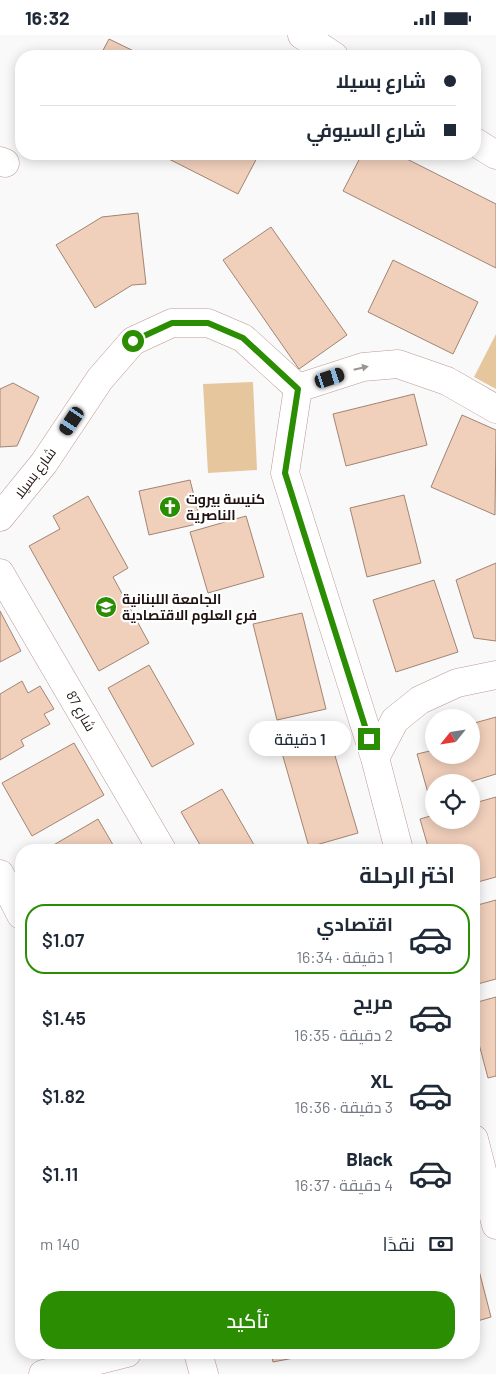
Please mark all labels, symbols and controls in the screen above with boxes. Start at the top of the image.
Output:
text: 16:32 [25,6,70,29]
text: شارع بسيلا [336,69,426,92]
text: شارع السيوفي [306,118,426,141]
route start [122,330,144,352]
one-way arrow [353,364,369,372]
car [313,366,346,390]
car [57,404,86,438]
street label: شارع بسيلا [10,444,60,502]
place label: كنيسة بيروت الناصرية [186,490,265,524]
church icon: كنيسة بيروت الناصرية [158,495,182,519]
place label: الجامعة اللبنانية فرع العلوم الاقتصادية [122,590,257,625]
school or university icon: الجامعة اللبنانية فرع العلوم الاقتصادية [94,595,118,619]
street label: شارع 87 [62,688,100,734]
north arrow [425,709,480,764]
map controls [425,709,480,829]
callout: 1 دقيقة [249,721,352,757]
route end [358,728,380,750]
text: 1 دقيقة [274,729,326,748]
button: locate [425,774,480,829]
text: اختر الرحلة [359,861,455,887]
text: اقتصادي [317,912,393,935]
icon: car [408,917,453,962]
text: $1.07 [42,928,84,951]
text: 1 دقيقة · 16:34 [296,947,393,966]
text: مريح [353,990,393,1013]
icon: car [408,995,453,1040]
text: $1.45 [42,1006,86,1029]
text: 2 دقيقة · 16:35 [294,1025,393,1044]
text: XL [370,1069,393,1092]
icon: car [408,1073,453,1118]
text: $1.82 [42,1084,85,1107]
text: 3 دقيقة · 16:36 [294,1097,393,1116]
text: Black [346,1147,393,1170]
icon: car [408,1151,453,1196]
text: $1.11 [42,1162,78,1185]
text: 4 دقيقة · 16:37 [295,1175,393,1194]
icon: cash [427,1230,455,1258]
text: نقدًا [383,1232,415,1255]
text: 140 m [40,1234,80,1253]
button: تأكيد [40,1291,455,1349]

